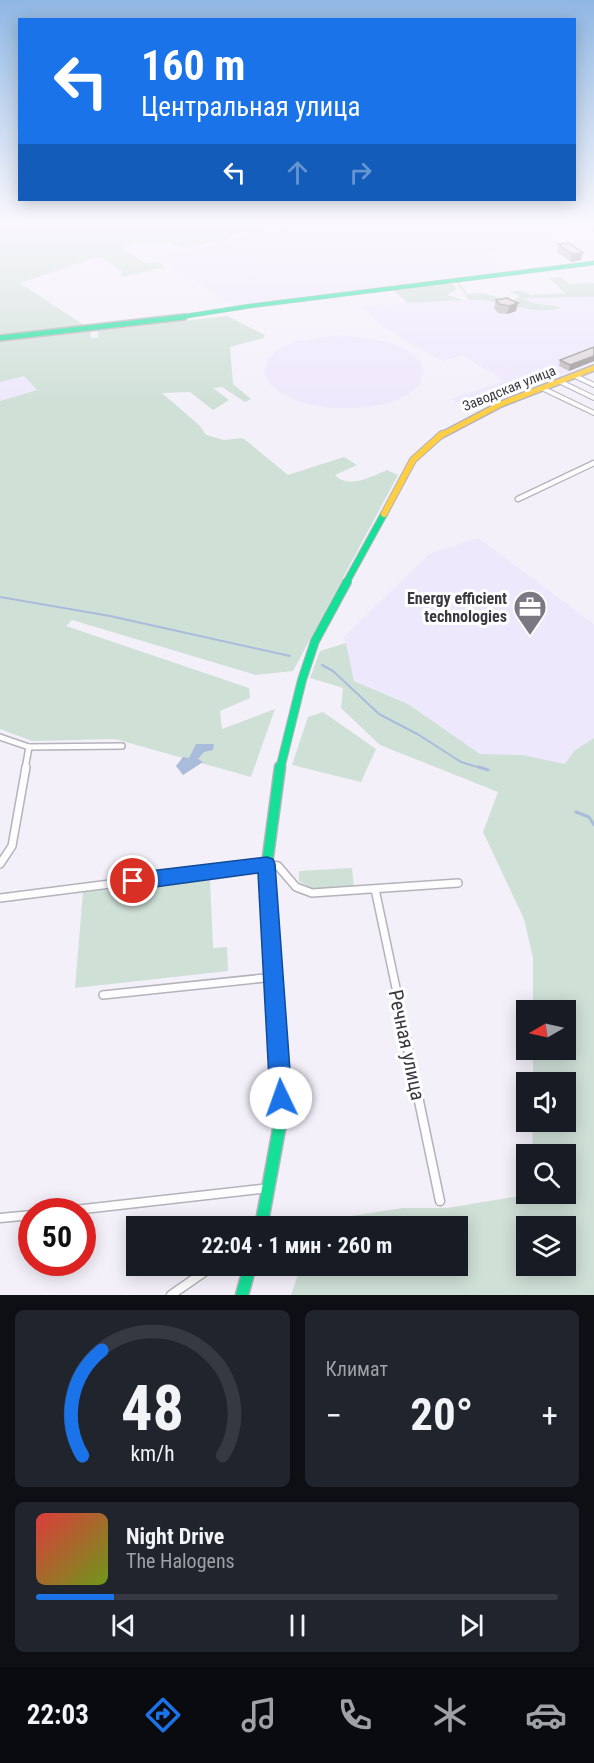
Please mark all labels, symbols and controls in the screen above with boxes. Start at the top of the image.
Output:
text: 160 m [141,41,246,90]
icon: left [42,42,120,120]
text: Центральная улица [141,91,360,123]
icon: left [218,156,251,189]
icon: ahead [281,156,314,189]
icon: right [344,156,377,189]
street label: Заводская улица [460,362,558,414]
place label: Energy efficient technologies [407,589,507,626]
office icon: Energy efficient technologies [512,589,548,636]
pin [107,855,158,906]
icon: arrive [116,864,149,897]
street label: Речная улица [384,988,430,1102]
north arrow [516,1000,576,1060]
map controls [516,1000,576,1276]
position arrow [249,1066,313,1130]
button: sound [516,1072,576,1132]
button: search [516,1144,576,1204]
speed limit sign: 50 [18,1198,96,1276]
button: layers [516,1216,576,1276]
text: 22:04 · 1 мин · 260 m [202,1233,392,1258]
text: Климат [326,1357,388,1381]
text: 48 [121,1372,184,1445]
text: 20° [410,1388,473,1441]
text: − [326,1396,342,1435]
text: + [542,1396,558,1435]
text: km/h [130,1441,174,1466]
text: Night Drive [126,1524,224,1549]
text: The Halogens [126,1549,235,1573]
icon: previous [107,1609,140,1642]
icon: pause [281,1609,314,1642]
icon: next [455,1609,488,1642]
icon: directions [142,1694,184,1736]
icon: music [238,1694,280,1736]
icon: phone [334,1694,376,1736]
icon: climate [429,1694,471,1736]
icon: car [525,1694,567,1736]
text: 22:03 [27,1699,89,1731]

